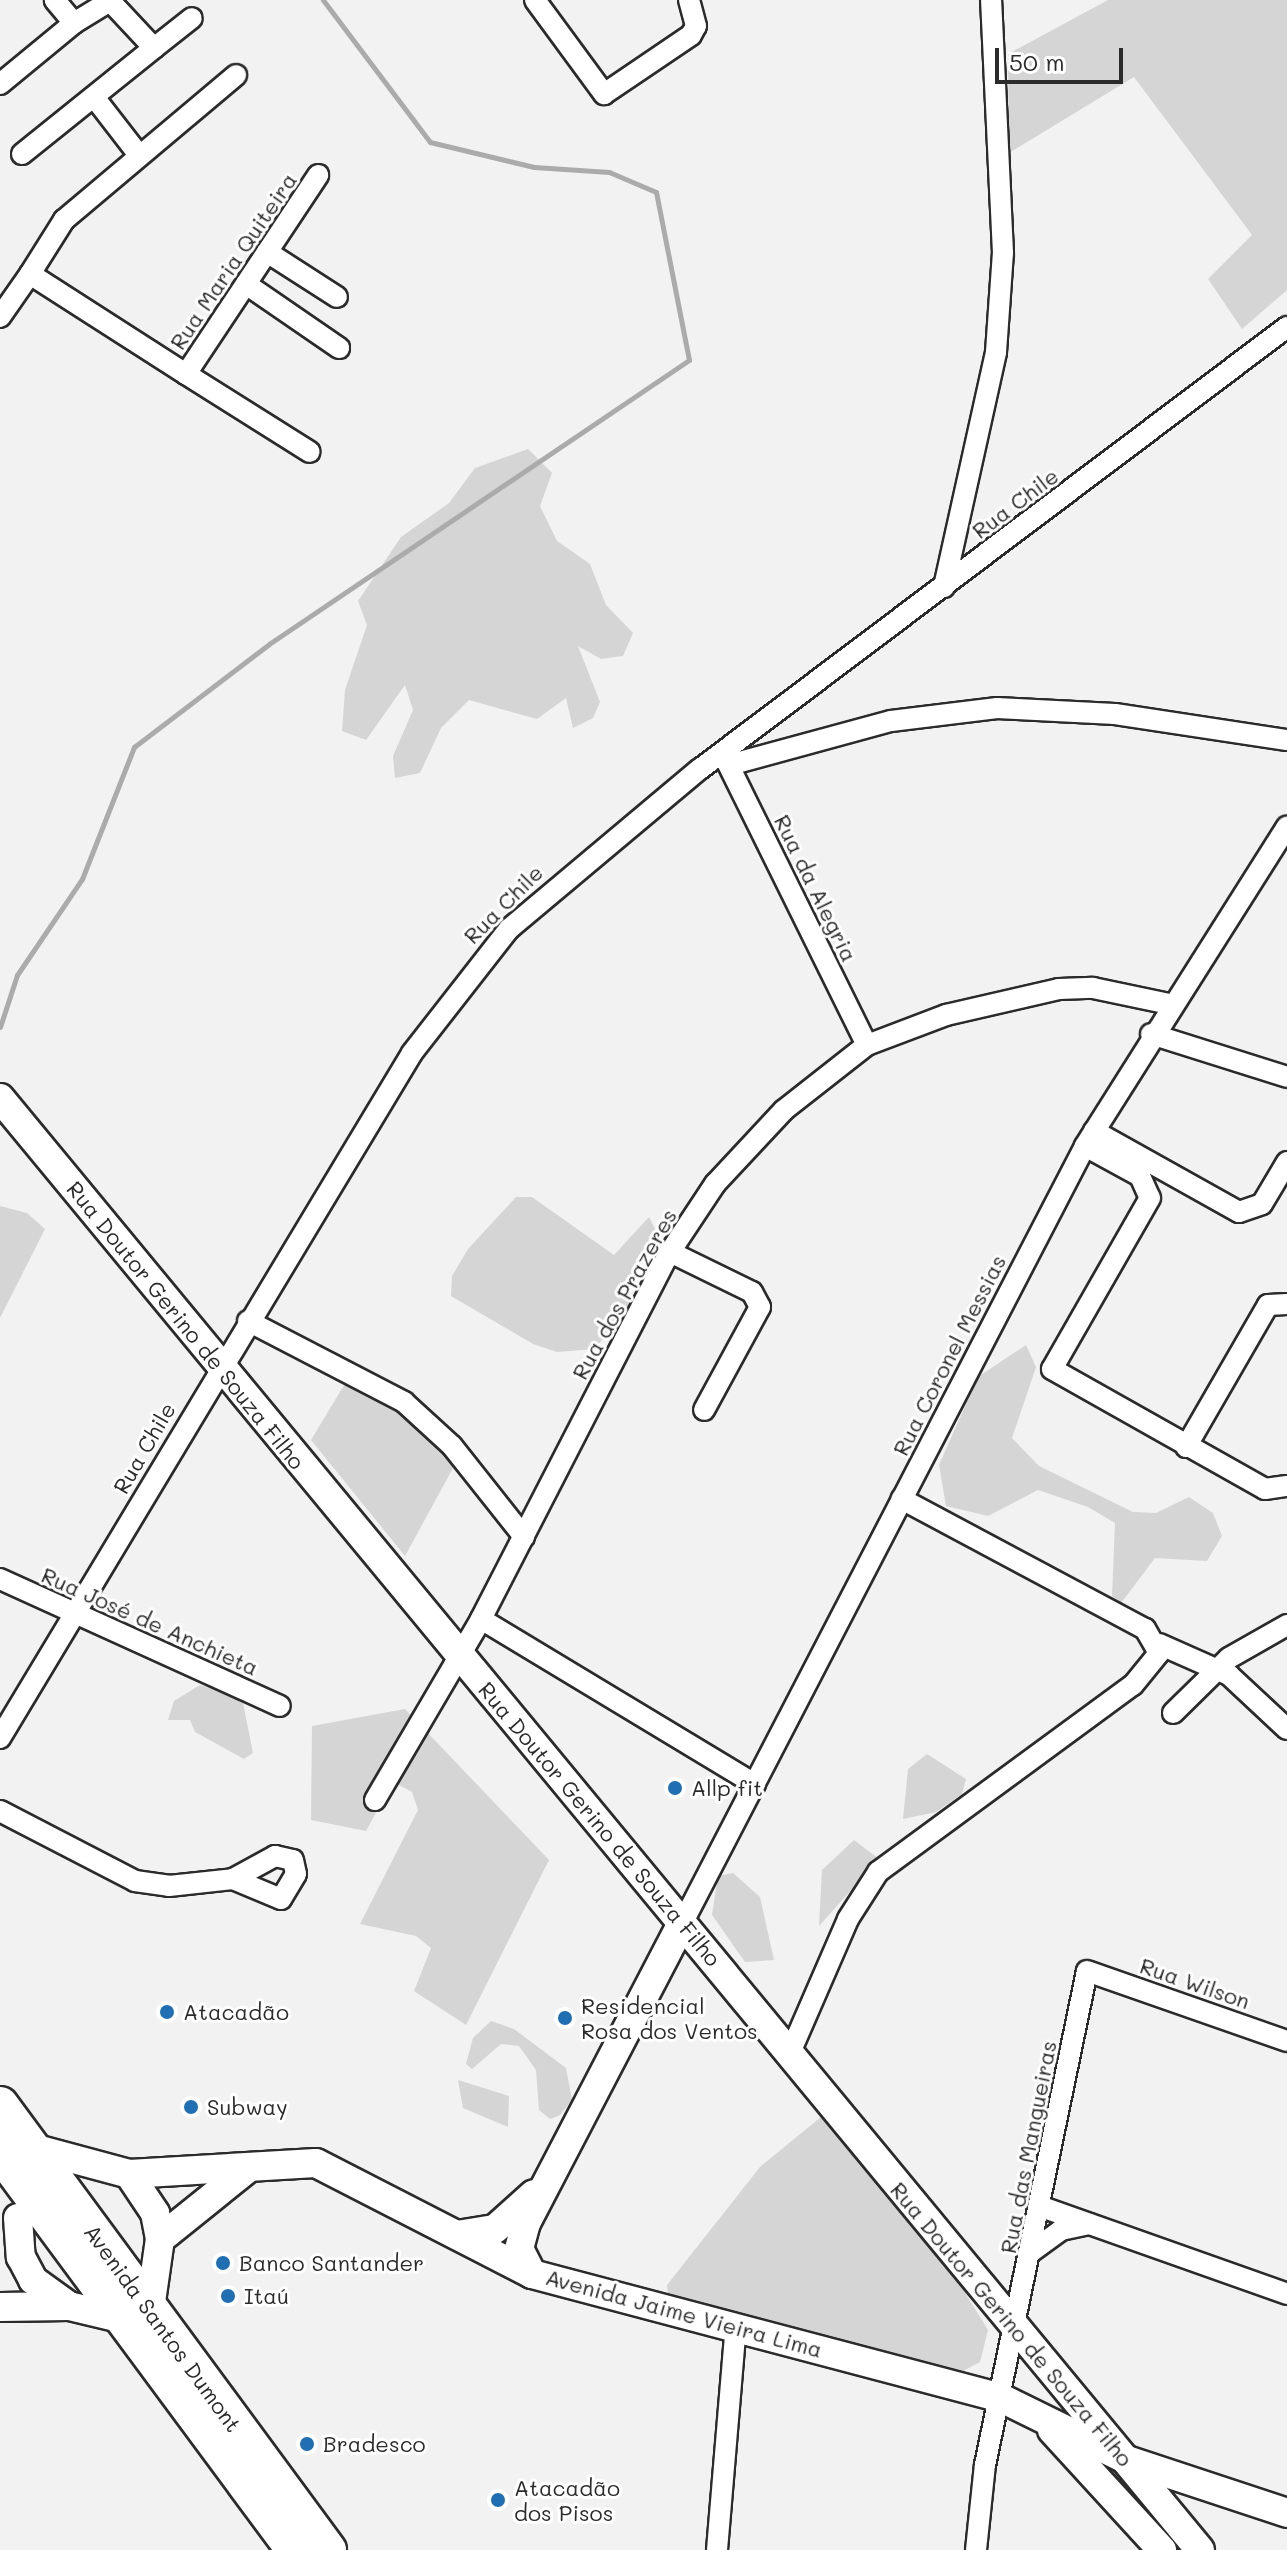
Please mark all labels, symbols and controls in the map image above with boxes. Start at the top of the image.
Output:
scale bar [999,32,1127,82]
text: 50 m [1009,46,1065,77]
street label: Rua Maria Quiteira [164,168,302,354]
street label: Rua Chile [967,462,1063,544]
street label: Rua da Alegria [769,810,863,966]
street label: Rua Chile [458,859,548,949]
street label: Rua Doutor Gerino de Souza Filho [62,1176,310,1474]
street label: Rua dos Prazeres [566,1204,682,1384]
street label: Rua Coronel Messias [887,1250,1011,1460]
street label: Rua Chile [107,1398,181,1498]
street label: Rua José de Anchieta [38,1561,262,1681]
street label: Rua Doutor Gerino de Souza Filho [473,1677,727,1971]
place label: Allp fit [691,1775,763,1801]
marker: Allp fit [666,1779,684,1797]
street label: Rua Wilson [1137,1952,1253,2014]
place label: Residencial Rosa dos Ventos [581,1992,758,2044]
place label: Atacadão [183,1999,289,2025]
marker: Atacadão [158,2003,176,2021]
marker: Residencial Rosa dos Ventos [556,2009,574,2027]
street label: Rua das Mangueiras [994,2038,1062,2256]
place label: Subway [207,2094,288,2120]
marker: Subway [182,2098,200,2116]
street label: Rua Doutor Gerino de Souza Filho [885,2177,1139,2471]
street label: Avenida Santos Dumont [79,2219,247,2437]
place label: Banco Santander [239,2250,424,2276]
marker: Banco Santander [214,2254,232,2272]
street label: Avenida Jaime Vieira Lima [543,2263,825,2363]
place label: Itaú [244,2283,289,2309]
marker: Itaú [219,2287,237,2305]
place label: Bradesco [323,2431,426,2457]
marker: Bradesco [298,2435,316,2453]
place label: Atacadão dos Pisos [514,2474,620,2526]
marker: Atacadão dos Pisos [489,2491,507,2509]

